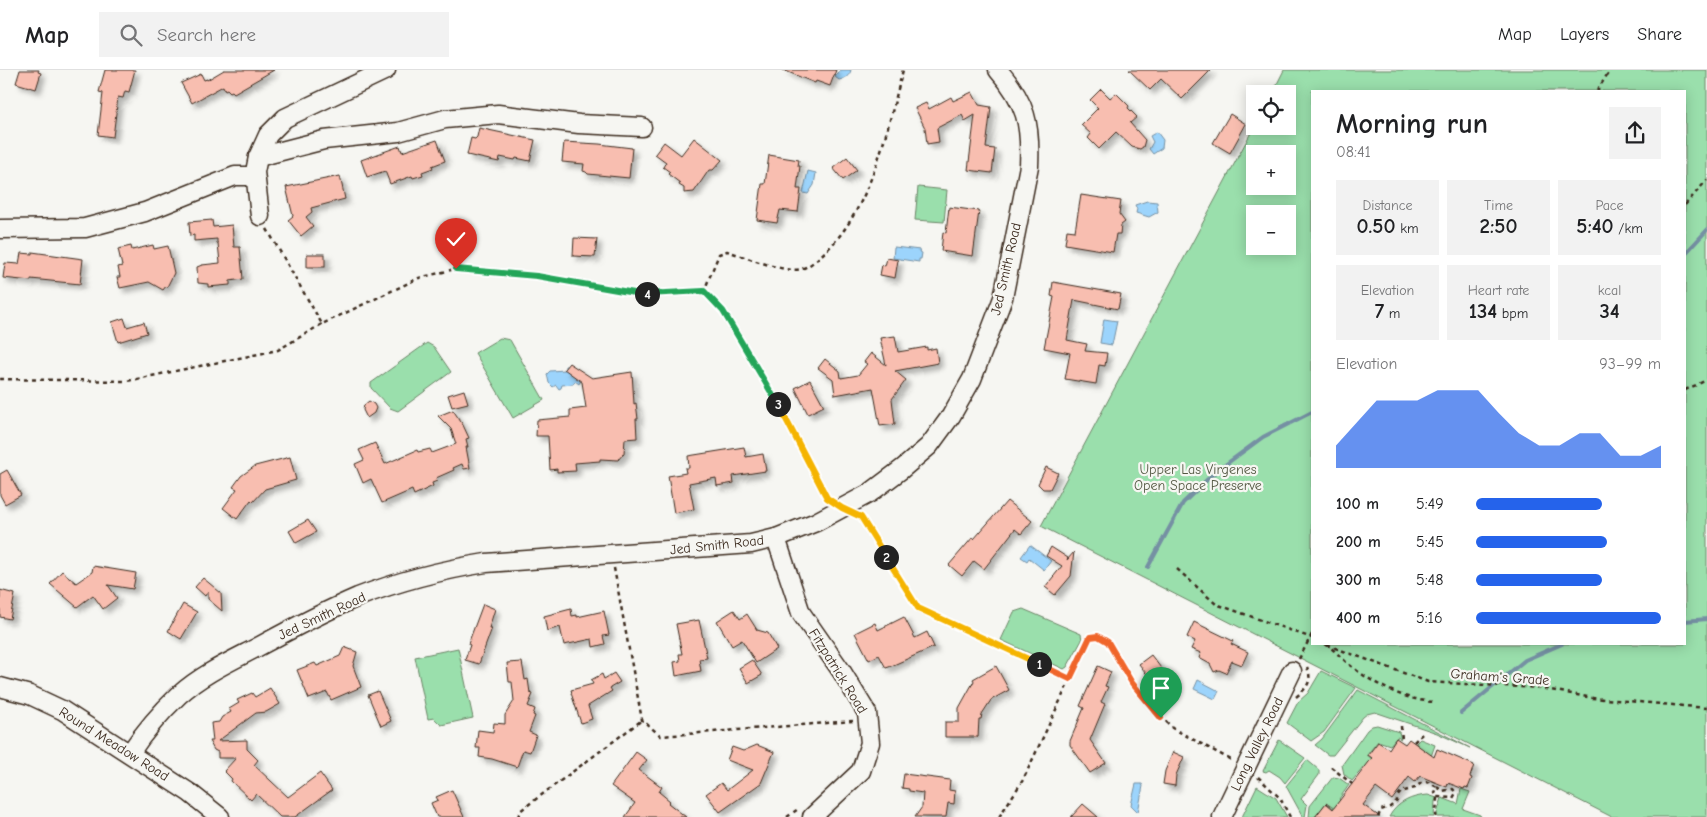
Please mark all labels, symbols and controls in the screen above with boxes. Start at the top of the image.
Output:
search box [99,12,449,57]
text: Map [25,21,69,49]
icon: search [117,21,145,49]
text: Search here [157,24,256,46]
text: Map [1498,24,1532,45]
text: Layers [1560,24,1609,45]
text: Share [1637,24,1682,45]
map controls [1246,85,1296,255]
button: locate [1246,85,1296,135]
button: share [1609,107,1661,159]
text: Morning run [1336,108,1488,140]
text: 08:41 [1336,143,1371,161]
button: + [1246,145,1296,195]
text: Distance [1362,197,1413,214]
text: Time [1484,197,1513,214]
text: Pace [1595,197,1624,214]
button: − [1246,205,1296,255]
text: 0.50 [1356,214,1395,238]
text: 2:50 [1480,214,1517,238]
text: 5:40 [1576,214,1614,238]
pin [435,218,477,269]
text: km [1395,220,1419,237]
text: /km [1614,220,1643,237]
street label: Jed Smith Road [987,221,1025,317]
icon: check [442,225,470,253]
pin: 4 [634,282,660,306]
text: Elevation [1361,282,1414,299]
text: Heart rate [1468,282,1529,299]
text: kcal [1598,282,1621,299]
text: 4 [644,286,651,303]
text: 7 [1375,299,1384,323]
text: 134 [1469,299,1497,323]
text: 34 [1599,299,1620,323]
text: m [1384,305,1400,322]
text: bpm [1497,305,1528,322]
text: Elevation [1336,355,1397,373]
text: 93–99 m [1599,355,1661,373]
pin: 3 [766,392,790,416]
text: 3 [775,396,782,413]
park label: Upper Las Virgenes Open Space Preserve [1134,461,1262,494]
text: 100 m [1336,495,1379,513]
text: 5:49 [1416,495,1444,513]
street label: Jed Smith Road [669,532,765,558]
text: 200 m [1336,533,1381,551]
text: 5:45 [1416,533,1444,551]
pin: 2 [874,544,898,570]
text: 2 [883,549,890,566]
text: 300 m [1336,571,1381,589]
text: 5:48 [1416,571,1444,589]
street label: Jed Smith Road [276,588,368,644]
text: 400 m [1336,609,1380,627]
text: 5:16 [1416,609,1443,627]
street label: Fitzpatrick Road [805,625,871,717]
pin: 1 [1026,652,1052,676]
text: 1 [1037,656,1042,673]
street label: Graham's Grade [1450,665,1550,689]
pin [1140,667,1182,718]
icon: arrive [1147,674,1175,702]
street label: Long Valley Road [1227,694,1287,794]
street label: Round Meadow Road [56,703,172,785]

